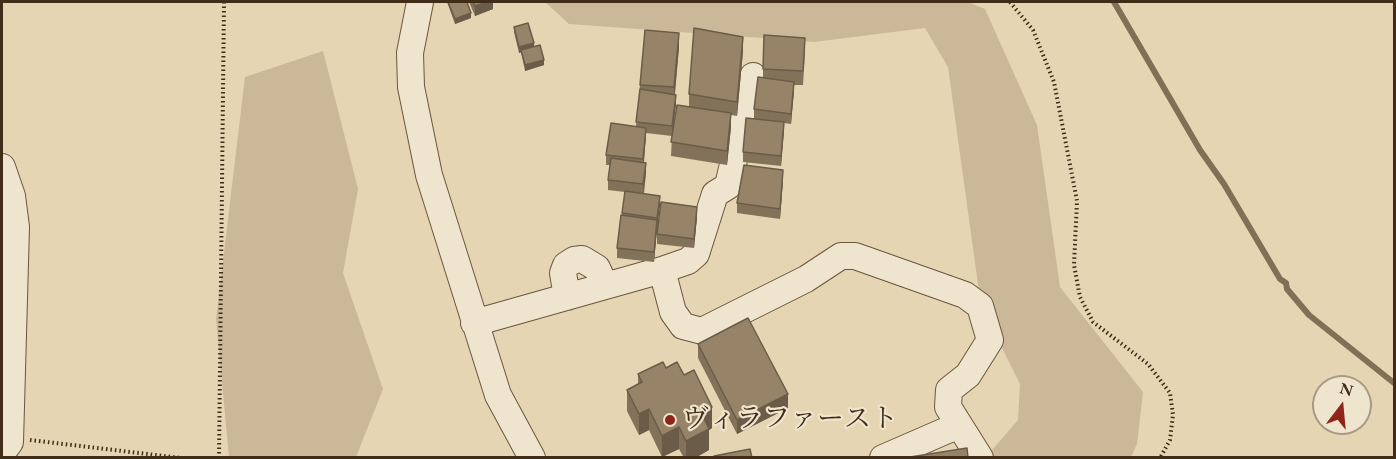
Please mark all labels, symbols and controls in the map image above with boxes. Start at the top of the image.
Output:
north arrow [1312,375,1372,435]
text: N [1337,377,1356,401]
place label: ヴィラファースト [682,404,898,436]
marker: ヴィラファースト [663,413,677,427]

